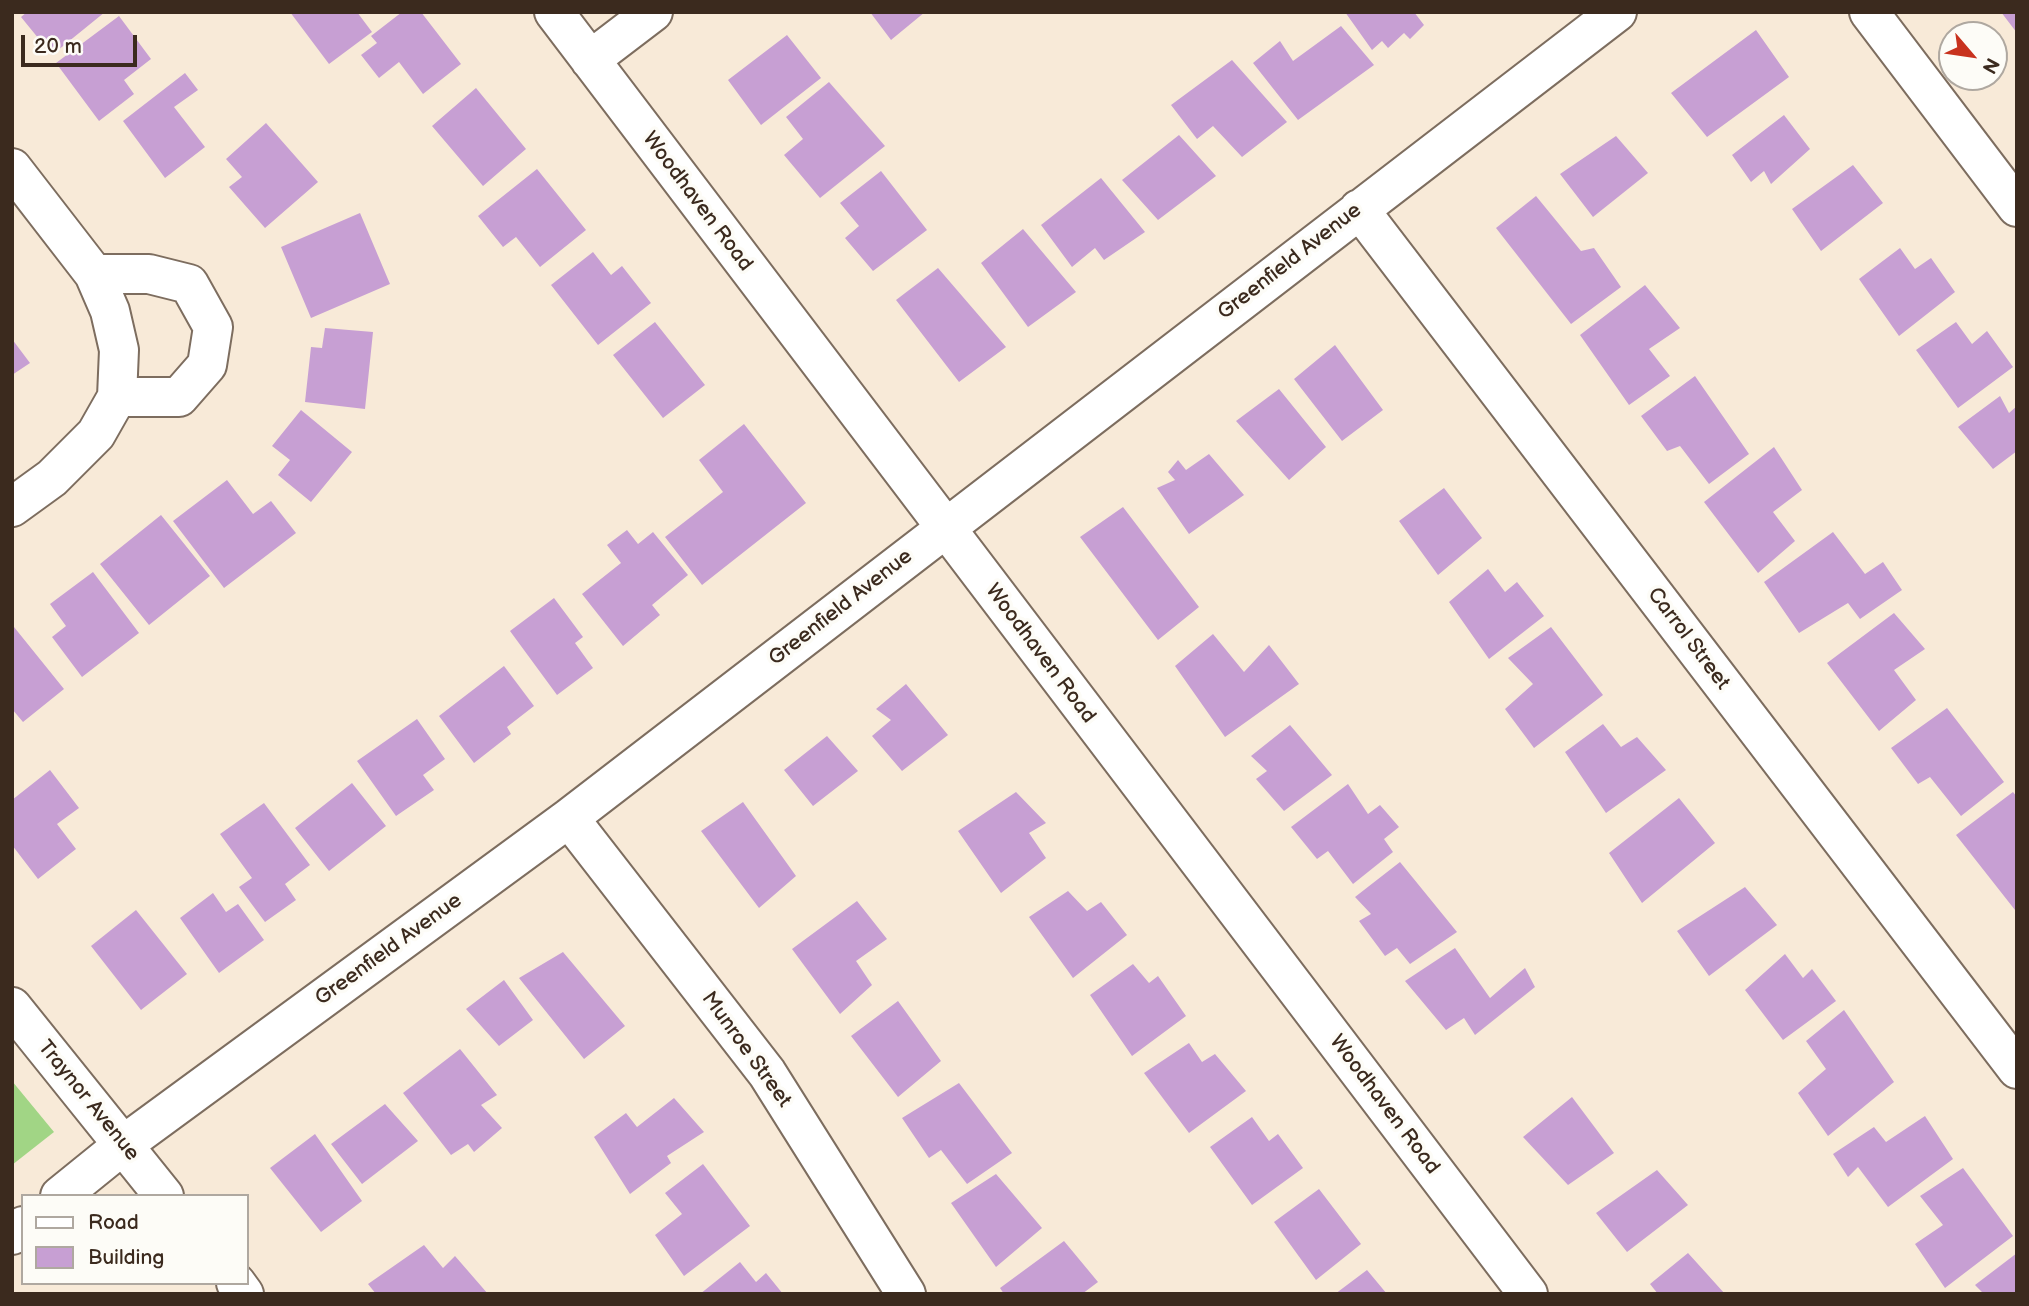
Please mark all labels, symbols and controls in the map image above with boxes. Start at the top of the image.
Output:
scale bar [24,21,140,65]
north arrow [1938,21,2008,91]
text: 20 m [34,34,82,59]
text: N [1977,54,2004,77]
street label: Woodhaven Road [636,127,758,277]
street label: Greenfield Avenue [1213,198,1367,326]
street label: Greenfield Avenue [764,544,918,672]
street label: Woodhaven Road [979,579,1101,729]
street label: Carrol Street [1641,583,1735,695]
street label: Greenfield Avenue [311,888,467,1012]
street label: Munroe Street [696,987,796,1113]
street label: Woodhaven Road [1323,1030,1445,1180]
street label: Traynor Avenue [32,1036,144,1166]
legend [21,1194,248,1285]
text: Road [88,1210,139,1235]
text: Building [88,1245,164,1270]

